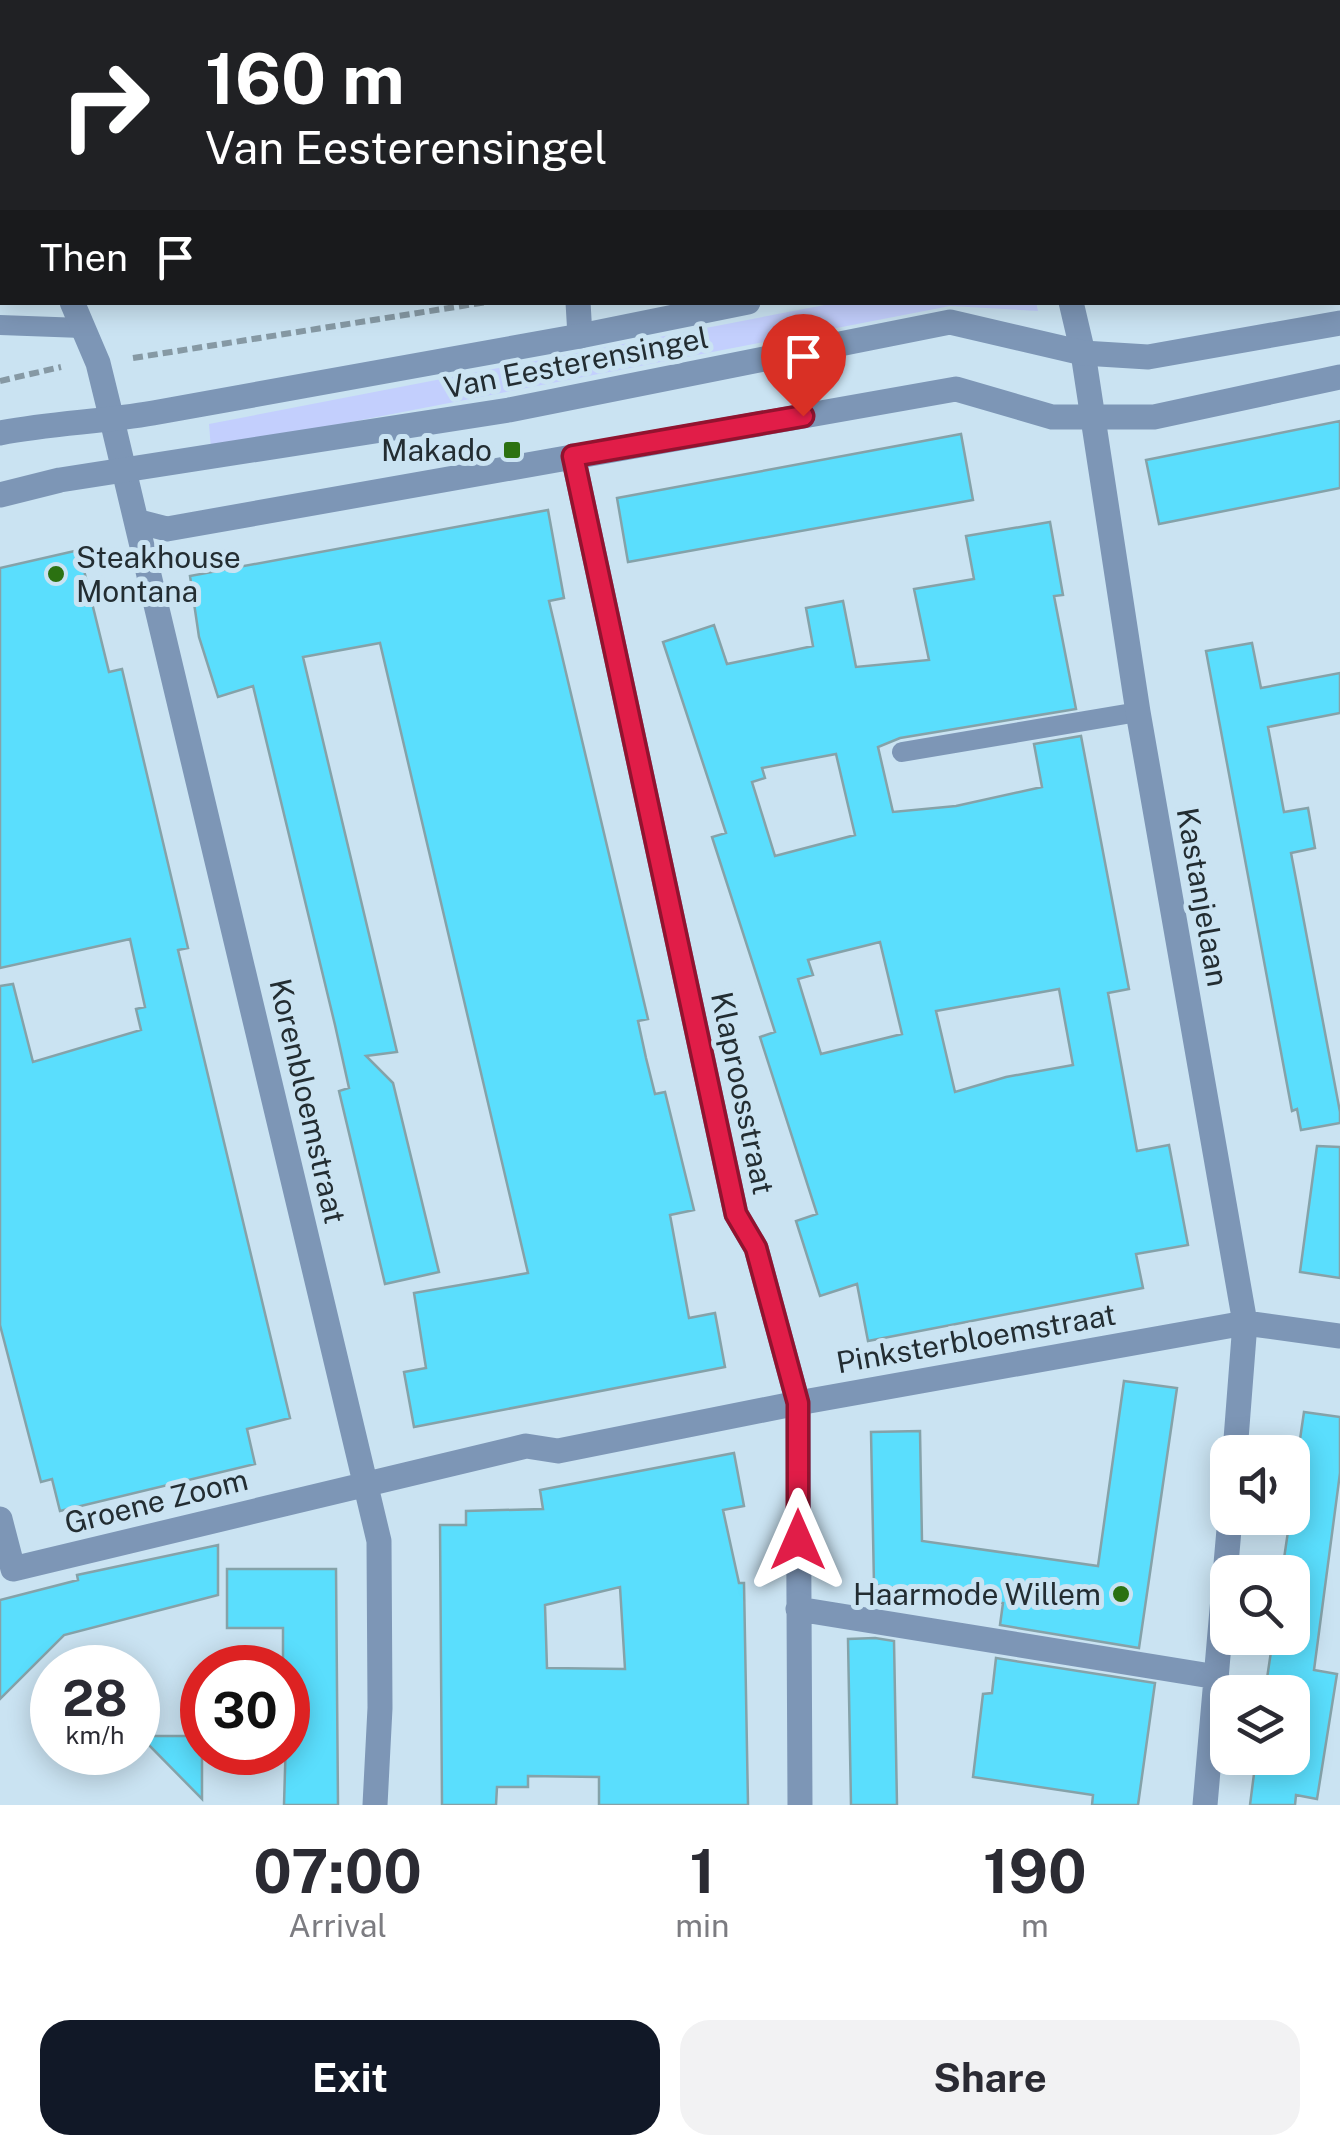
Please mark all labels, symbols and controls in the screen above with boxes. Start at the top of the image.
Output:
text: 160 m [205,37,405,120]
icon: right [40,40,170,170]
text: Van Eesterensingel [205,121,608,174]
icon: arrive [148,230,203,285]
text: Then [40,235,128,280]
pin [761,314,846,417]
street label: Van Eesterensingel [441,319,711,405]
icon: arrive [776,329,831,384]
place label: Makado [381,432,492,468]
marker: Makado [501,439,523,461]
place label: Steakhouse Montana [76,539,241,609]
marker: Steakhouse Montana [45,563,67,585]
street label: Kastanjelaan [1170,805,1236,989]
street label: Korenbloemstraat [262,975,354,1227]
street label: Klaproosstraat [704,988,782,1198]
street label: Pinksterbloemstraat [833,1296,1119,1380]
map controls [1210,1435,1310,1775]
button: sound [1210,1435,1310,1535]
street label: Groene Zoom [61,1461,251,1541]
position arrow [746,1488,850,1592]
button: search [1210,1555,1310,1655]
place label: Haarmode Willem [853,1576,1101,1612]
marker: Haarmode Willem [1110,1583,1132,1605]
speed limit sign: 30 [180,1645,310,1775]
text: 28 [62,1668,128,1727]
button: layers [1210,1675,1310,1775]
text: km/h [66,1720,124,1750]
text: 07:00 [253,1836,422,1907]
text: 1 [690,1836,715,1907]
text: 190 [983,1836,1087,1907]
text: Arrival [288,1907,387,1944]
text: min [675,1907,730,1944]
text: m [1021,1907,1049,1944]
button: Exit [40,2020,660,2135]
button: Share [680,2020,1300,2135]

